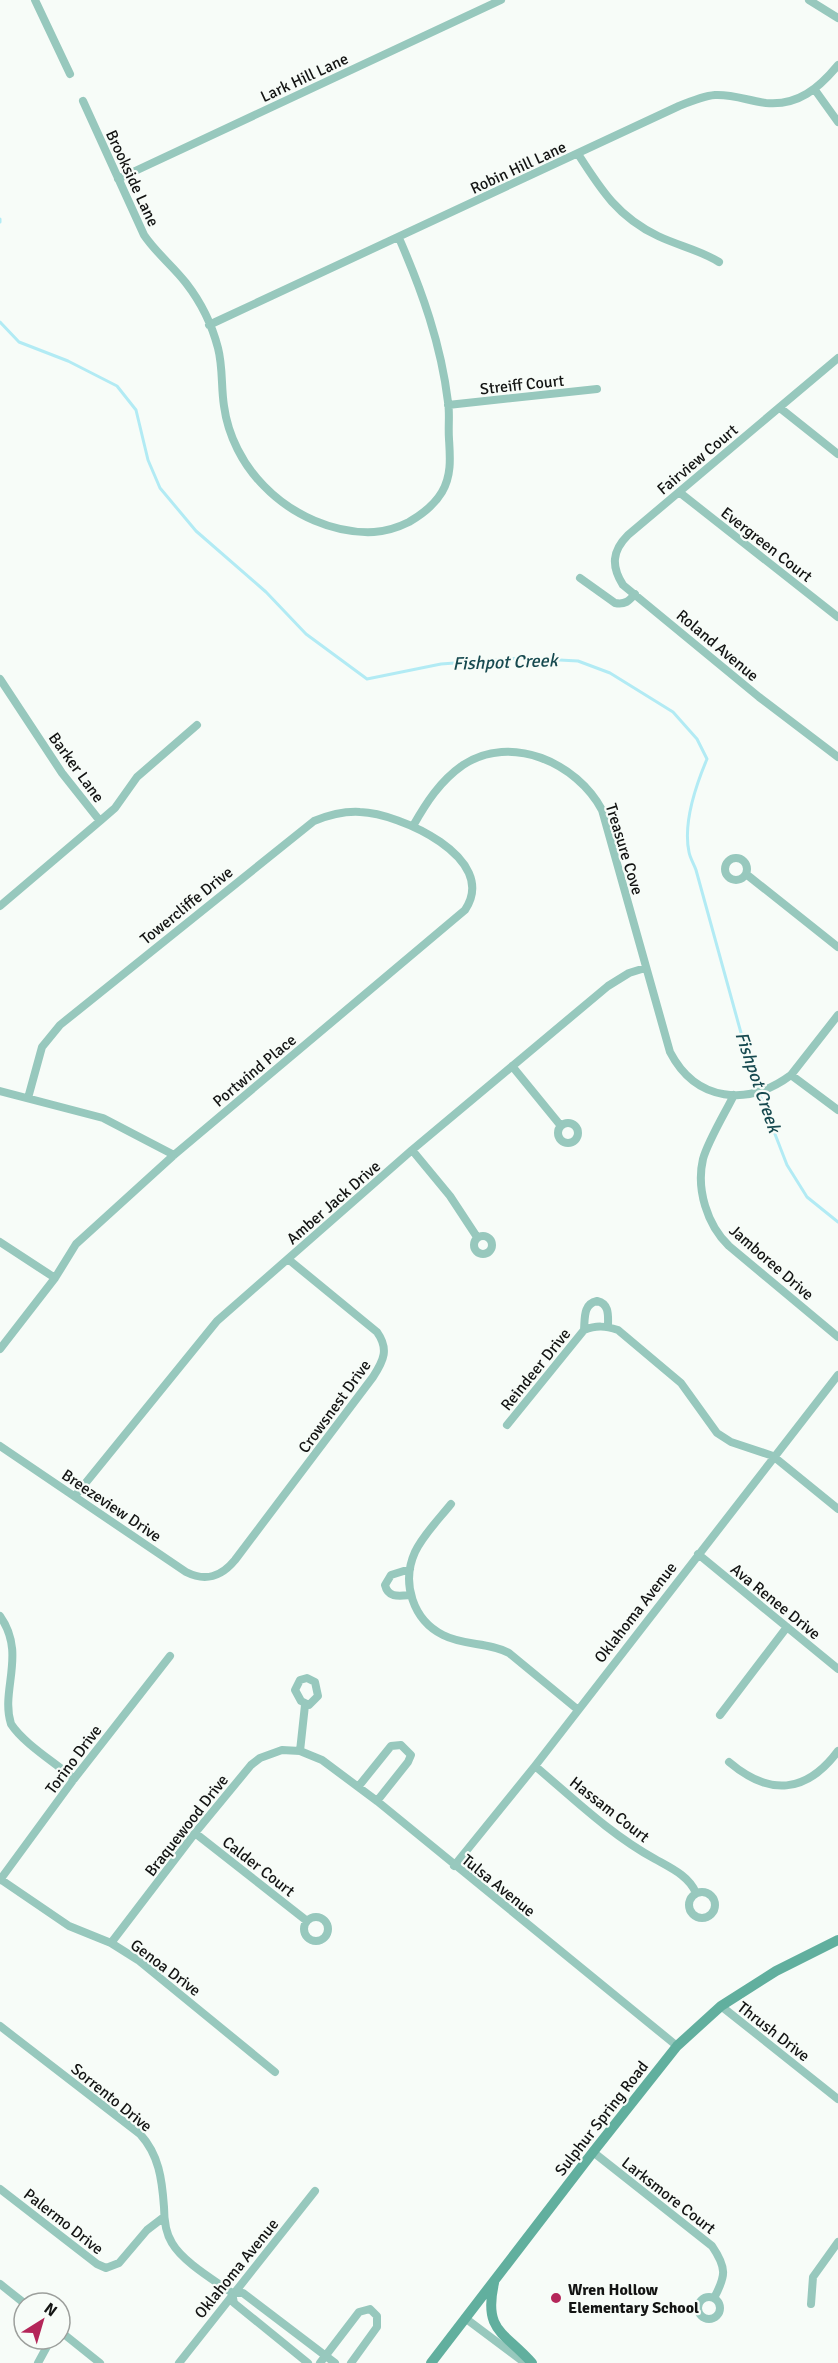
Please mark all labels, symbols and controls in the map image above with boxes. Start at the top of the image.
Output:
street label: Lark Hill Lane [257,49,352,107]
street label: Brookside Lane [101,127,163,230]
street label: Robin Hill Lane [467,137,570,199]
street label: Streiff Court [479,371,566,399]
street label: Fairview Court [653,420,742,499]
street label: Evergreen Court [717,503,816,587]
street label: Roland Avenue [672,606,763,686]
water label: Fishpot Creek [452,649,560,675]
street label: Barker Lane [44,729,108,807]
street label: Treasure Cove [601,801,647,897]
street label: Towercliffe Drive [136,862,237,949]
water label: Fishpot Creek [730,1029,786,1137]
street label: Portwind Place [209,1030,301,1112]
street label: Amber Jack Drive [283,1156,385,1249]
street label: Jamboree Drive [725,1221,818,1305]
street label: Reindeer Drive [496,1324,575,1415]
street label: Crowsnest Drive [294,1356,375,1457]
street label: Breezeview Drive [58,1465,165,1547]
street label: Oklahoma Avenue [590,1558,681,1667]
street label: Ava Renee Drive [726,1559,824,1644]
street label: Torino Drive [41,1721,106,1798]
street label: Braquewood Drive [141,1771,233,1881]
street label: Hassam Court [566,1772,654,1847]
street label: Calder Court [218,1832,299,1902]
street label: Tulsa Avenue [458,1850,539,1921]
street label: Genoa Drive [126,1935,204,2001]
street label: Thrush Drive [733,1997,814,2066]
street label: Sulphur Spring Road [551,2057,653,2180]
street label: Sorrento Drive [67,2059,156,2137]
street label: Larksmore Court [617,2153,720,2239]
street label: Palermo Drive [20,2184,107,2259]
street label: Oklahoma Avenue [190,2215,283,2323]
place label: Wren Hollow Elementary School [568,2280,699,2318]
north arrow [12,2291,72,2351]
marker: Wren Hollow Elementary School [549,2291,563,2305]
text: N [40,2298,61,2321]

